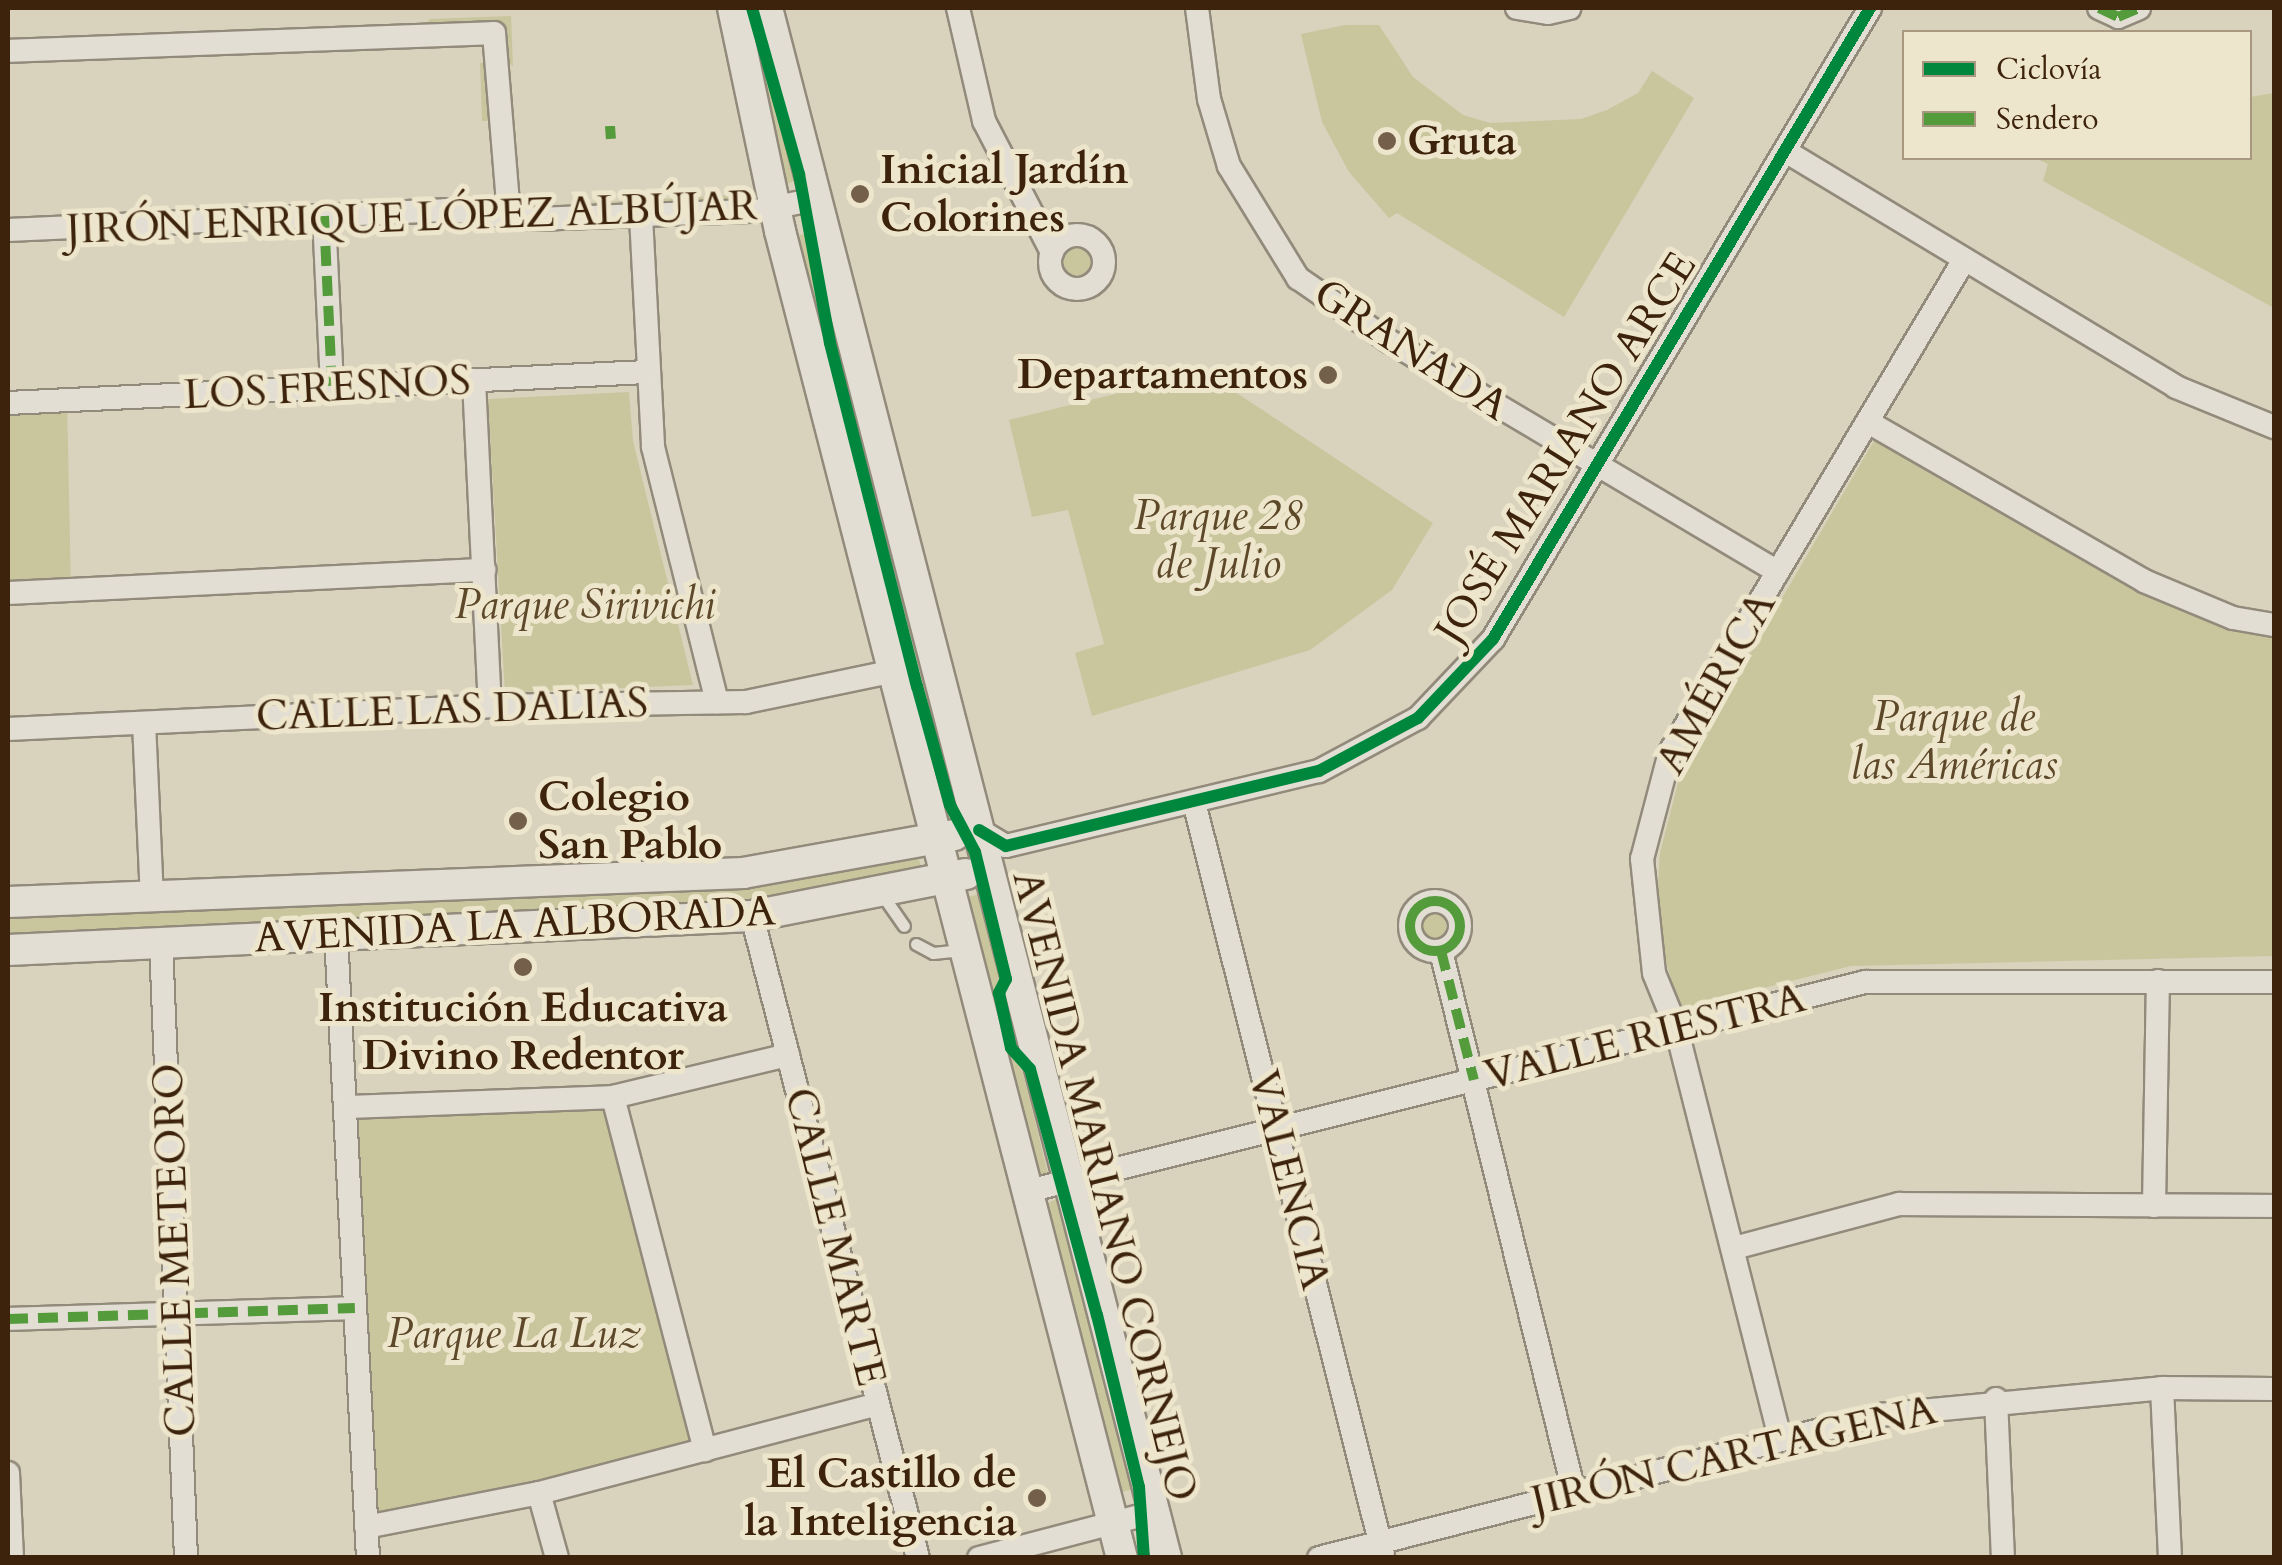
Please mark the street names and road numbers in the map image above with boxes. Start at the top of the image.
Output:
street label: JIRÓN ENRIQUE LÓPEZ ALBÚJAR [65,181,759,255]
street label: JOSÉ MARIANO ARCE [1425,243,1707,653]
street label: GRANADA [1304,268,1518,432]
street label: LOS FRESNOS [182,355,472,421]
street label: AMÉRICA [1645,583,1787,783]
street label: CALLE LAS DALIAS [255,678,649,742]
street label: AVENIDA MARIANO CORNEJO [1001,866,1207,1506]
street label: AVENIDA LA ALBORADA [253,886,777,964]
street label: VALLE RIESTRA [1479,973,1811,1101]
street label: CALLE METEORO [143,1062,207,1438]
street label: VALENCIA [1237,1065,1341,1295]
street label: CALLE MARTE [774,1083,896,1391]
street label: JIRÓN CARTAGENA [1527,1385,1941,1527]

